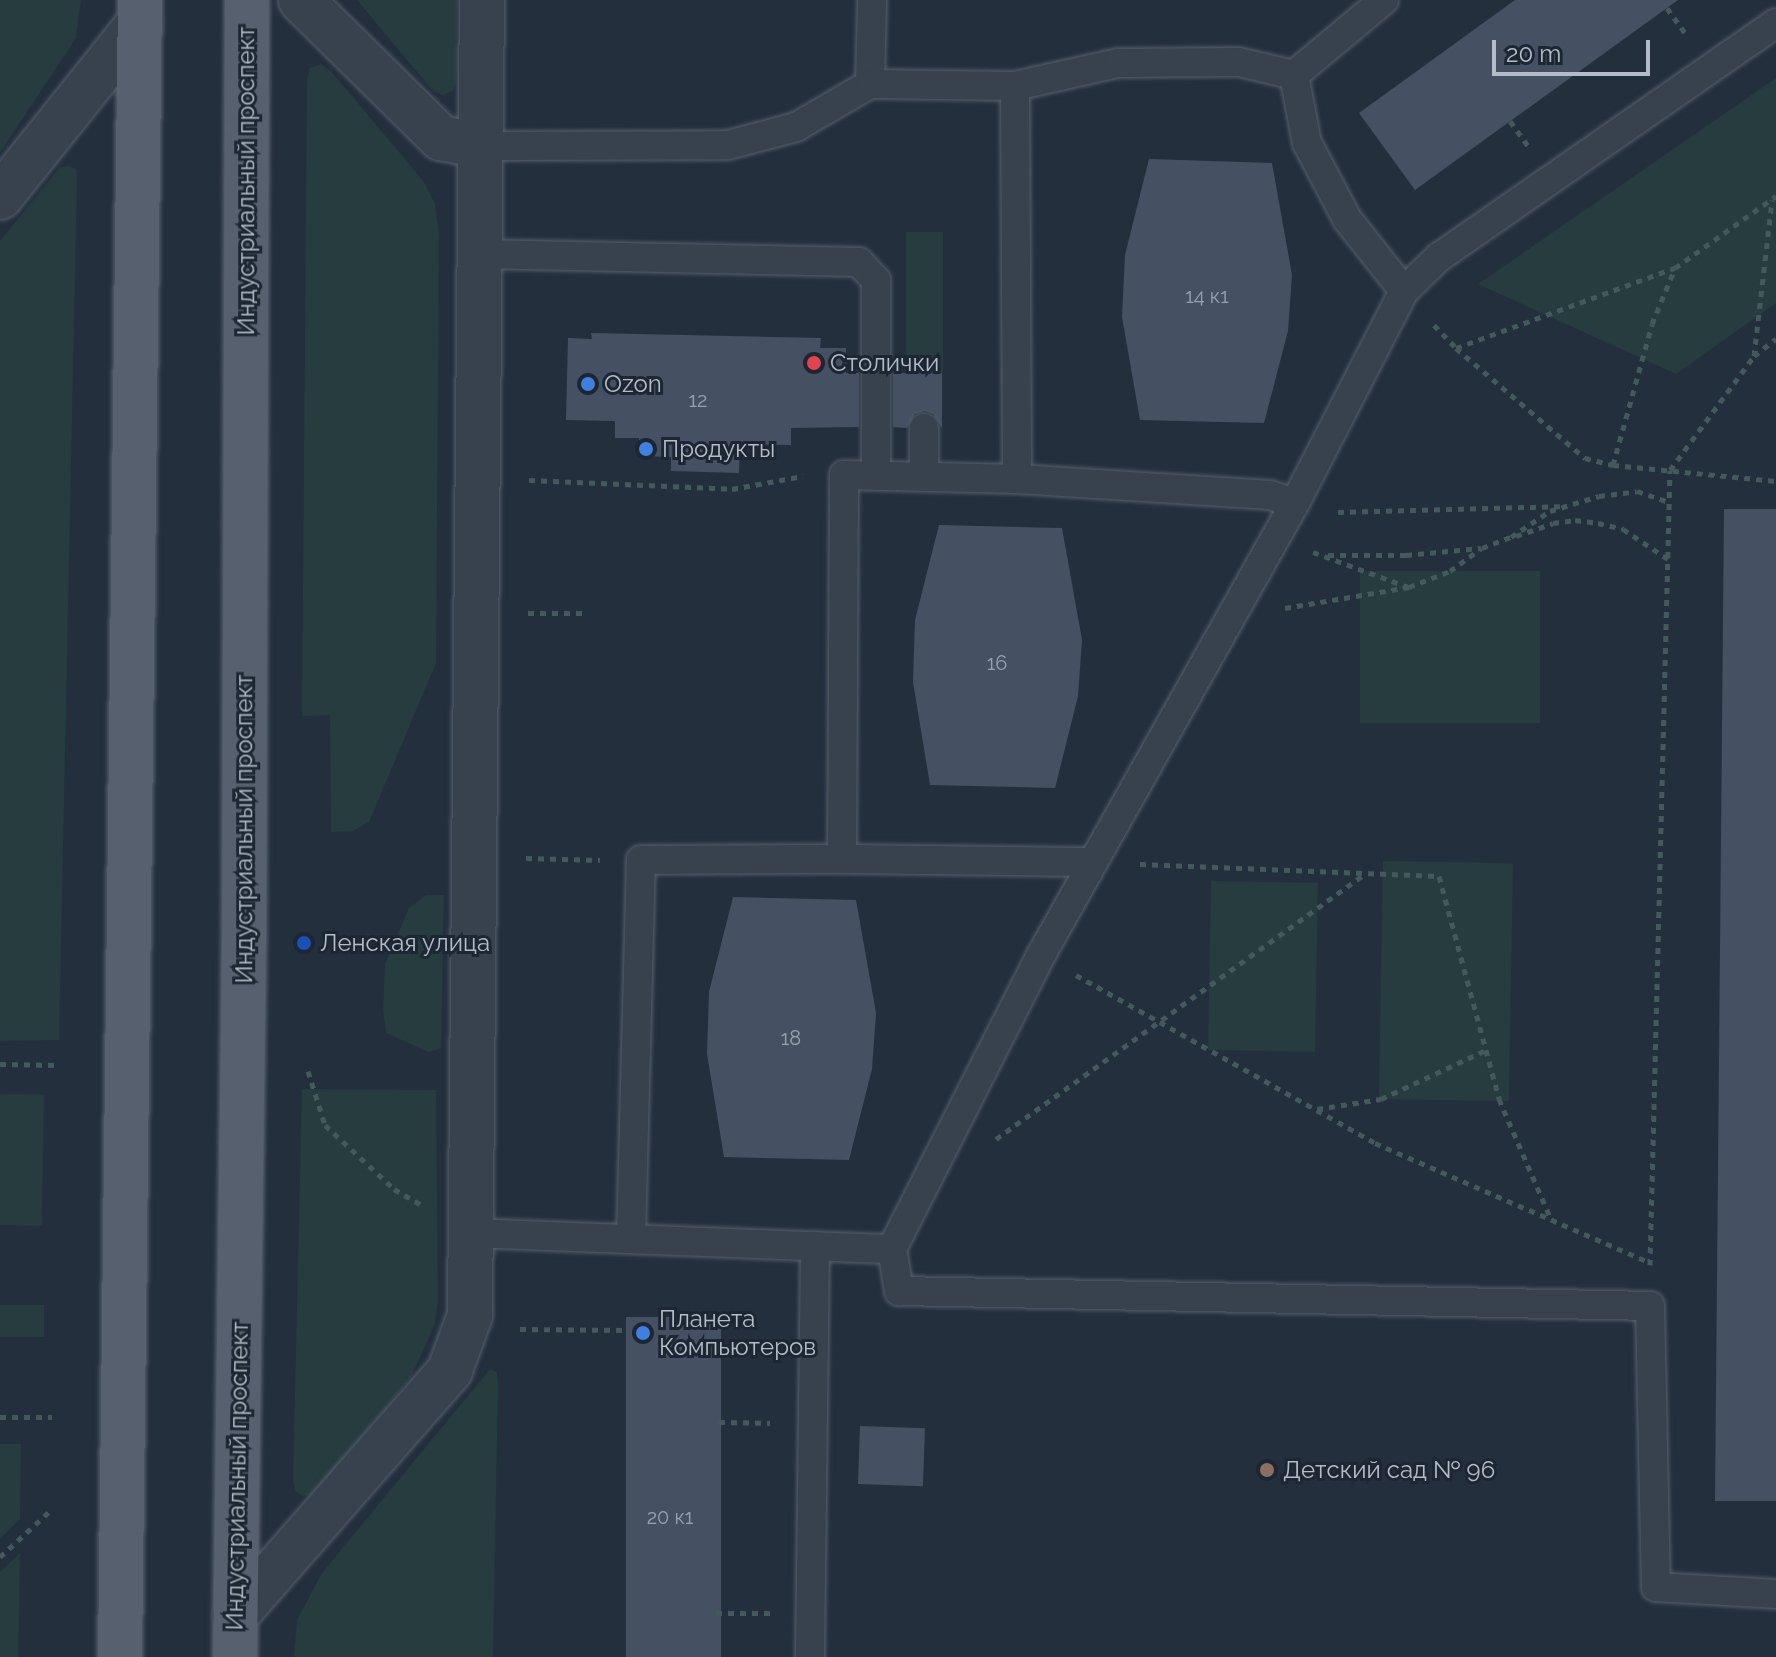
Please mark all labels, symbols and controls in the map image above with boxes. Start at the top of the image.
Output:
scale bar [1496,24,1654,74]
street label: Индустриальный проспект [232,26,260,336]
text: 20 m [1506,39,1561,68]
house number: 14 к1 [1185,284,1229,308]
place label: Столички [830,349,939,377]
marker: Столички [805,354,823,372]
place label: Ozon [604,370,662,398]
marker: Ozon [579,375,597,393]
house number: 12 [689,388,707,412]
place label: Продукты [662,435,775,463]
marker: Продукты [637,440,655,458]
house number: 16 [987,651,1007,675]
street label: Индустриальный проспект [230,674,258,984]
place label: Ленская улица [320,929,491,957]
marker: Ленская улица [295,934,313,952]
house number: 18 [781,1026,801,1050]
place label: Планета Компьютеров [659,1305,816,1361]
street label: Индустриальный проспект [220,1321,254,1631]
marker: Планета Компьютеров [634,1324,652,1342]
place label: Детский сад № 96 [1283,1456,1495,1484]
marker: Детский сад № 96 [1258,1461,1276,1479]
house number: 20 к1 [647,1505,693,1529]

